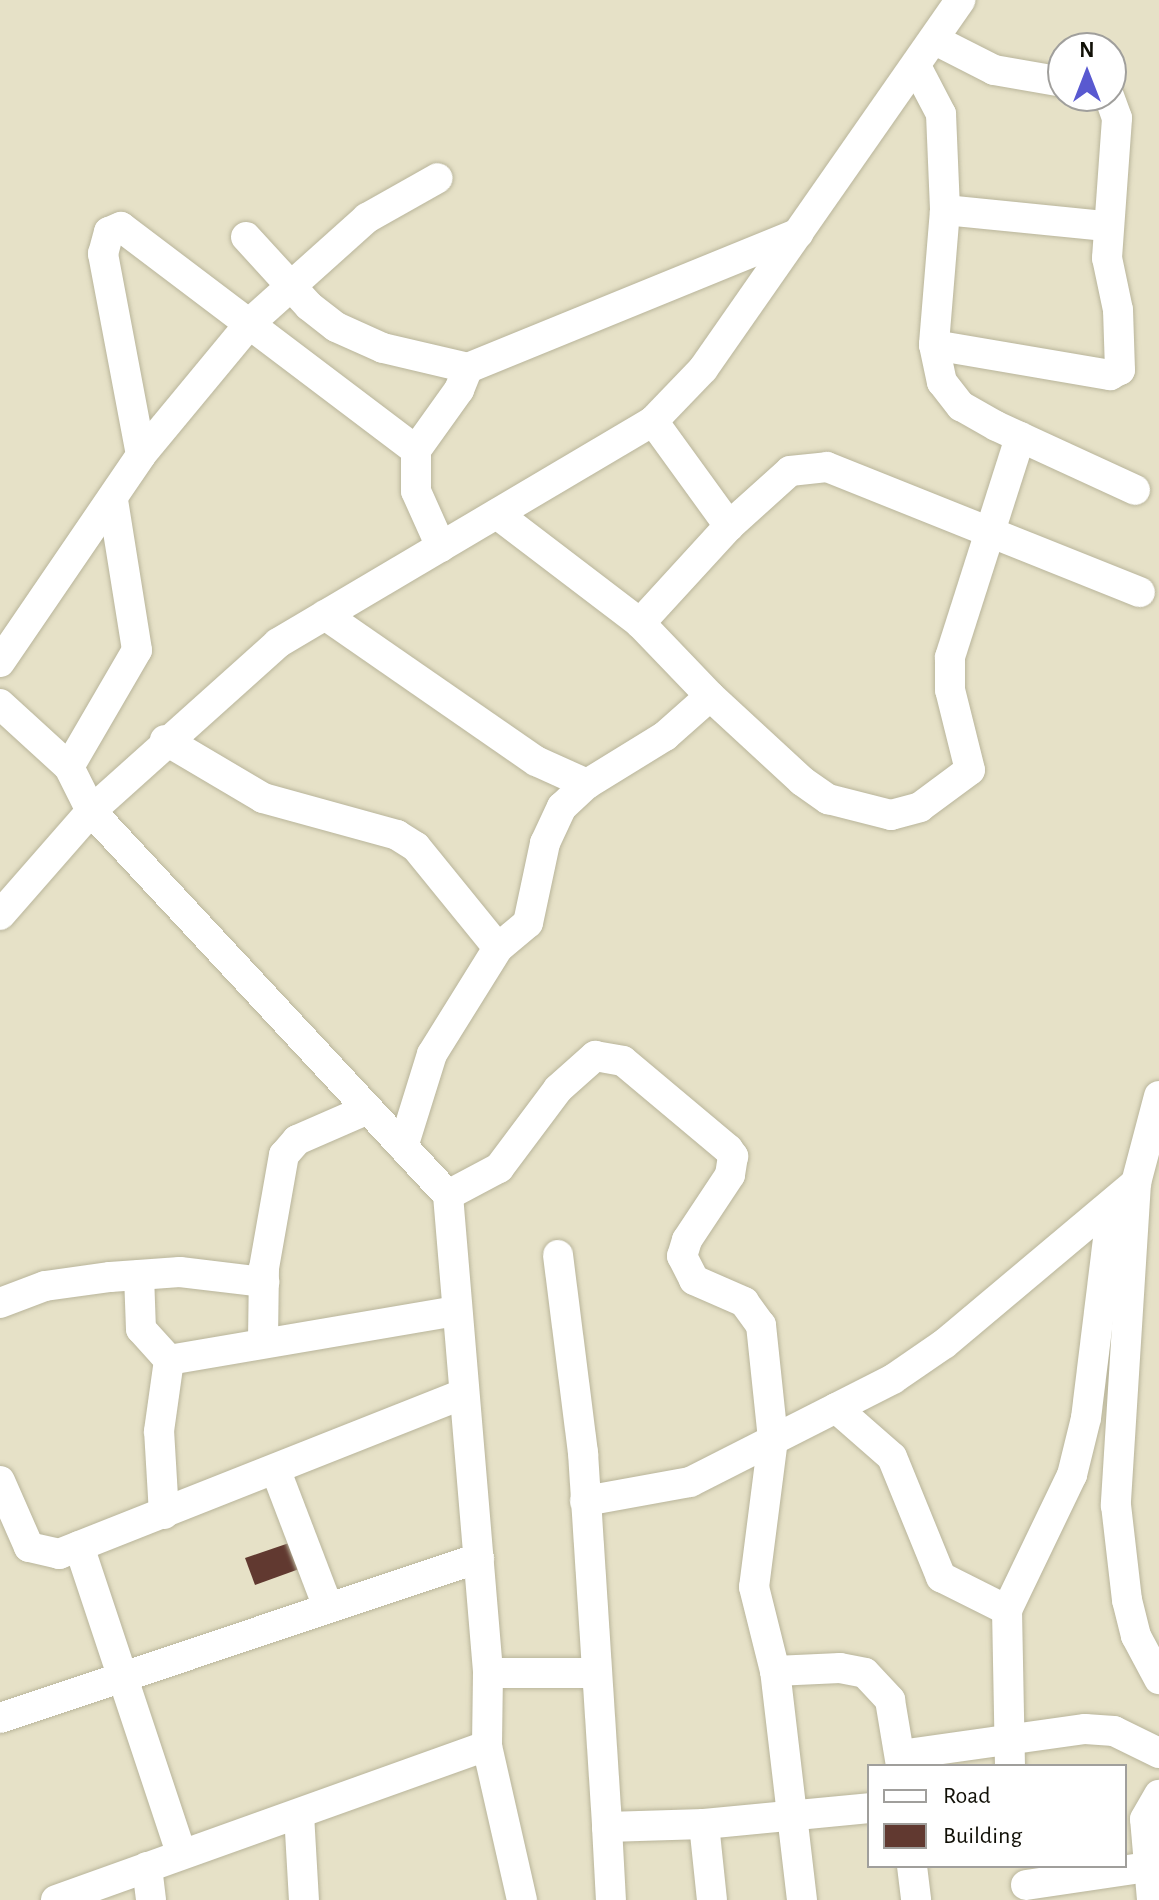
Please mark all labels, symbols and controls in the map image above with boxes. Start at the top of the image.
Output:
north arrow [1047,32,1127,112]
text: N [1079,39,1095,61]
legend [867,1764,1127,1868]
text: Road [943,1784,991,1808]
text: Building [943,1824,1022,1848]

